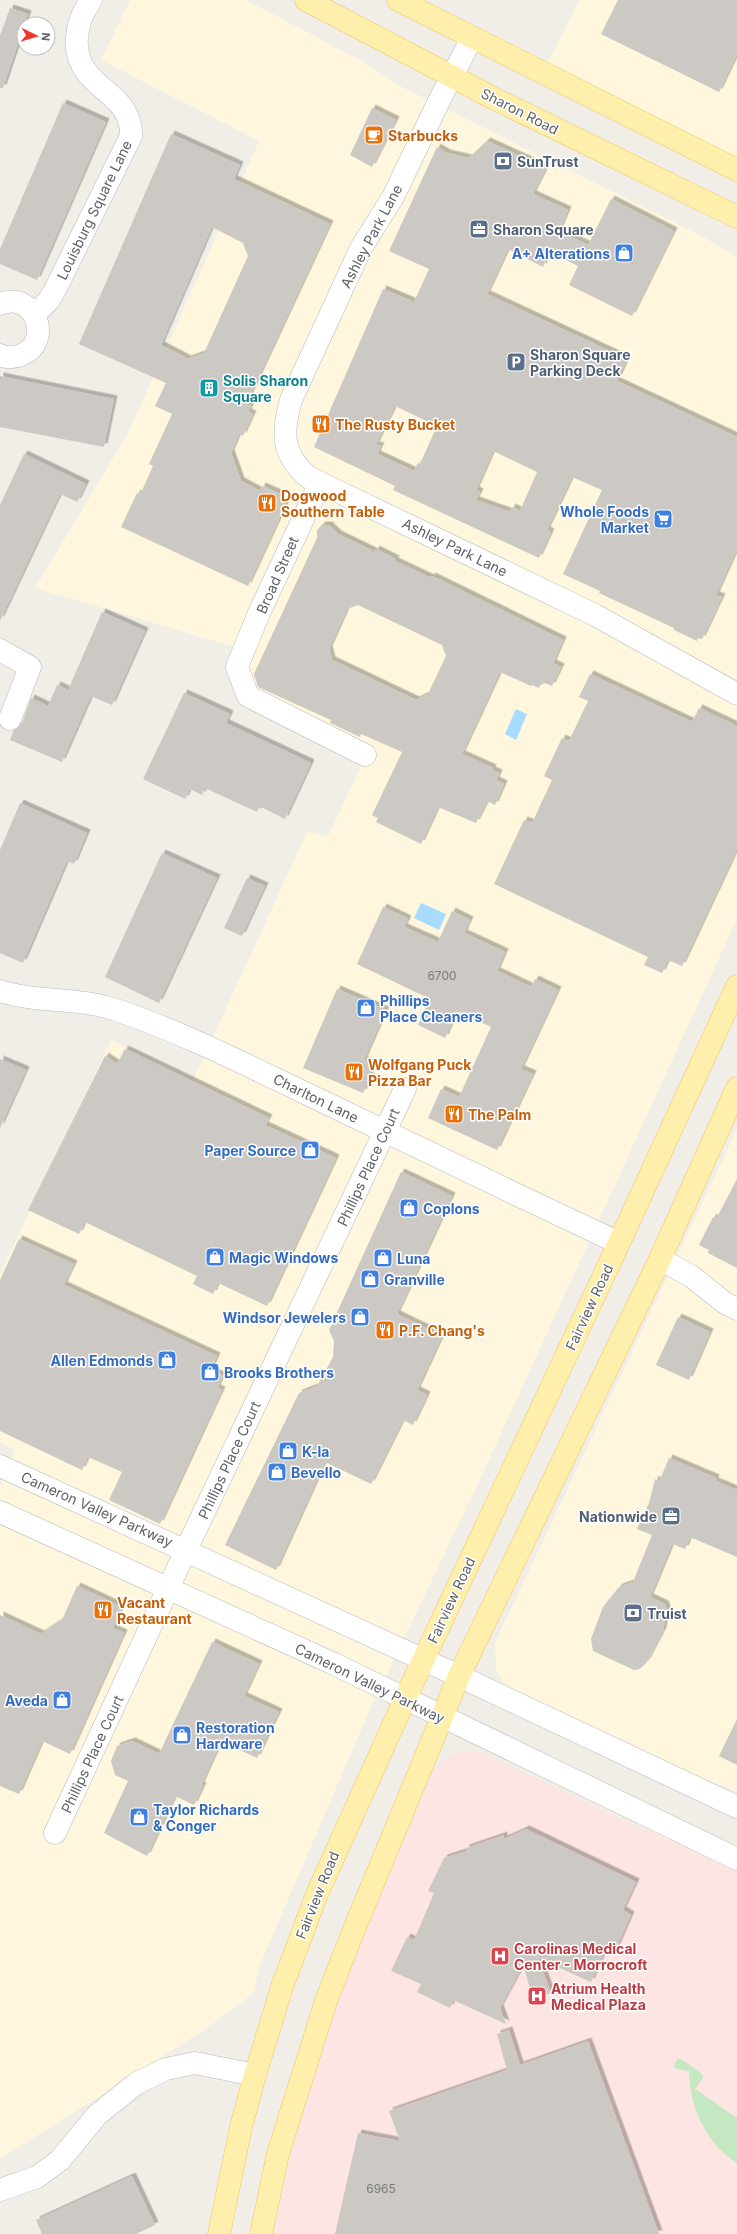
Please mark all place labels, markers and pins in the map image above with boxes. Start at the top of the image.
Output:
cafe icon: Starbucks [363,124,385,146]
place label: Starbucks [388,127,458,144]
bank icon: SunTrust [492,150,514,172]
place label: SunTrust [517,153,579,170]
office icon: Sharon Square [468,218,490,240]
place label: Sharon Square [493,221,594,238]
shop icon: A+ Alterations [613,242,635,264]
place label: A+ Alterations [512,245,610,262]
place label: Sharon Square Parking Deck [530,346,631,379]
parking icon: Sharon Square Parking Deck [505,351,527,373]
place label: Solis Sharon Square [223,372,308,405]
building icon: Solis Sharon Square [198,377,220,399]
restaurant icon: The Rusty Bucket [310,413,332,435]
place label: The Rusty Bucket [335,416,455,433]
place label: Dogwood Southern Table [281,487,385,520]
restaurant icon: Dogwood Southern Table [256,492,278,514]
place label: Whole Foods Market [560,503,649,536]
supermarket icon: Whole Foods Market [652,508,674,530]
place label: Phillips Place Cleaners [380,992,482,1025]
shop icon: Phillips Place Cleaners [355,997,377,1019]
place label: Wolfgang Puck Pizza Bar [368,1056,472,1089]
restaurant icon: Wolfgang Puck Pizza Bar [343,1061,365,1083]
restaurant icon: The Palm [443,1103,465,1125]
place label: The Palm [468,1106,531,1123]
shop icon: Paper Source [299,1139,321,1161]
place label: Paper Source [204,1142,296,1159]
shop icon: Coplons [398,1197,420,1219]
place label: Coplons [423,1200,480,1217]
shop icon: Magic Windows [204,1246,226,1268]
shop icon: Luna [372,1247,394,1269]
place label: Magic Windows [229,1249,339,1266]
place label: Luna [397,1250,430,1267]
shop icon: Granville [359,1268,381,1290]
place label: Granville [384,1271,445,1288]
shop icon: Windsor Jewelers [349,1306,371,1328]
place label: Windsor Jewelers [223,1309,346,1326]
restaurant icon: P.F. Chang's [374,1319,396,1341]
place label: P.F. Chang's [399,1322,485,1339]
shop icon: Allen Edmonds [156,1349,178,1371]
place label: Allen Edmonds [51,1352,153,1369]
shop icon: Brooks Brothers [199,1361,221,1383]
place label: Brooks Brothers [224,1364,334,1381]
shop icon: K-la [277,1440,299,1462]
place label: K-la [302,1443,329,1460]
shop icon: Bevello [266,1461,288,1483]
place label: Bevello [291,1464,341,1481]
office icon: Nationwide [660,1505,682,1527]
place label: Nationwide [579,1508,657,1525]
place label: Vacant Restaurant [117,1594,192,1627]
restaurant icon: Vacant Restaurant [92,1599,114,1621]
bank icon: Truist [622,1602,644,1624]
place label: Truist [647,1605,687,1622]
shop icon: Aveda [51,1689,73,1711]
place label: Aveda [5,1692,48,1709]
place label: Restoration Hardware [196,1719,275,1752]
shop icon: Restoration Hardware [171,1724,193,1746]
place label: Taylor Richards & Conger [153,1801,259,1834]
shop icon: Taylor Richards & Conger [128,1806,150,1828]
place label: Carolinas Medical Center - Morrocroft [514,1940,647,1973]
hospital icon: Carolinas Medical Center - Morrocroft [489,1945,511,1967]
place label: Atrium Health Medical Plaza [551,1980,646,2013]
hospital icon: Atrium Health Medical Plaza [526,1985,548,2007]

